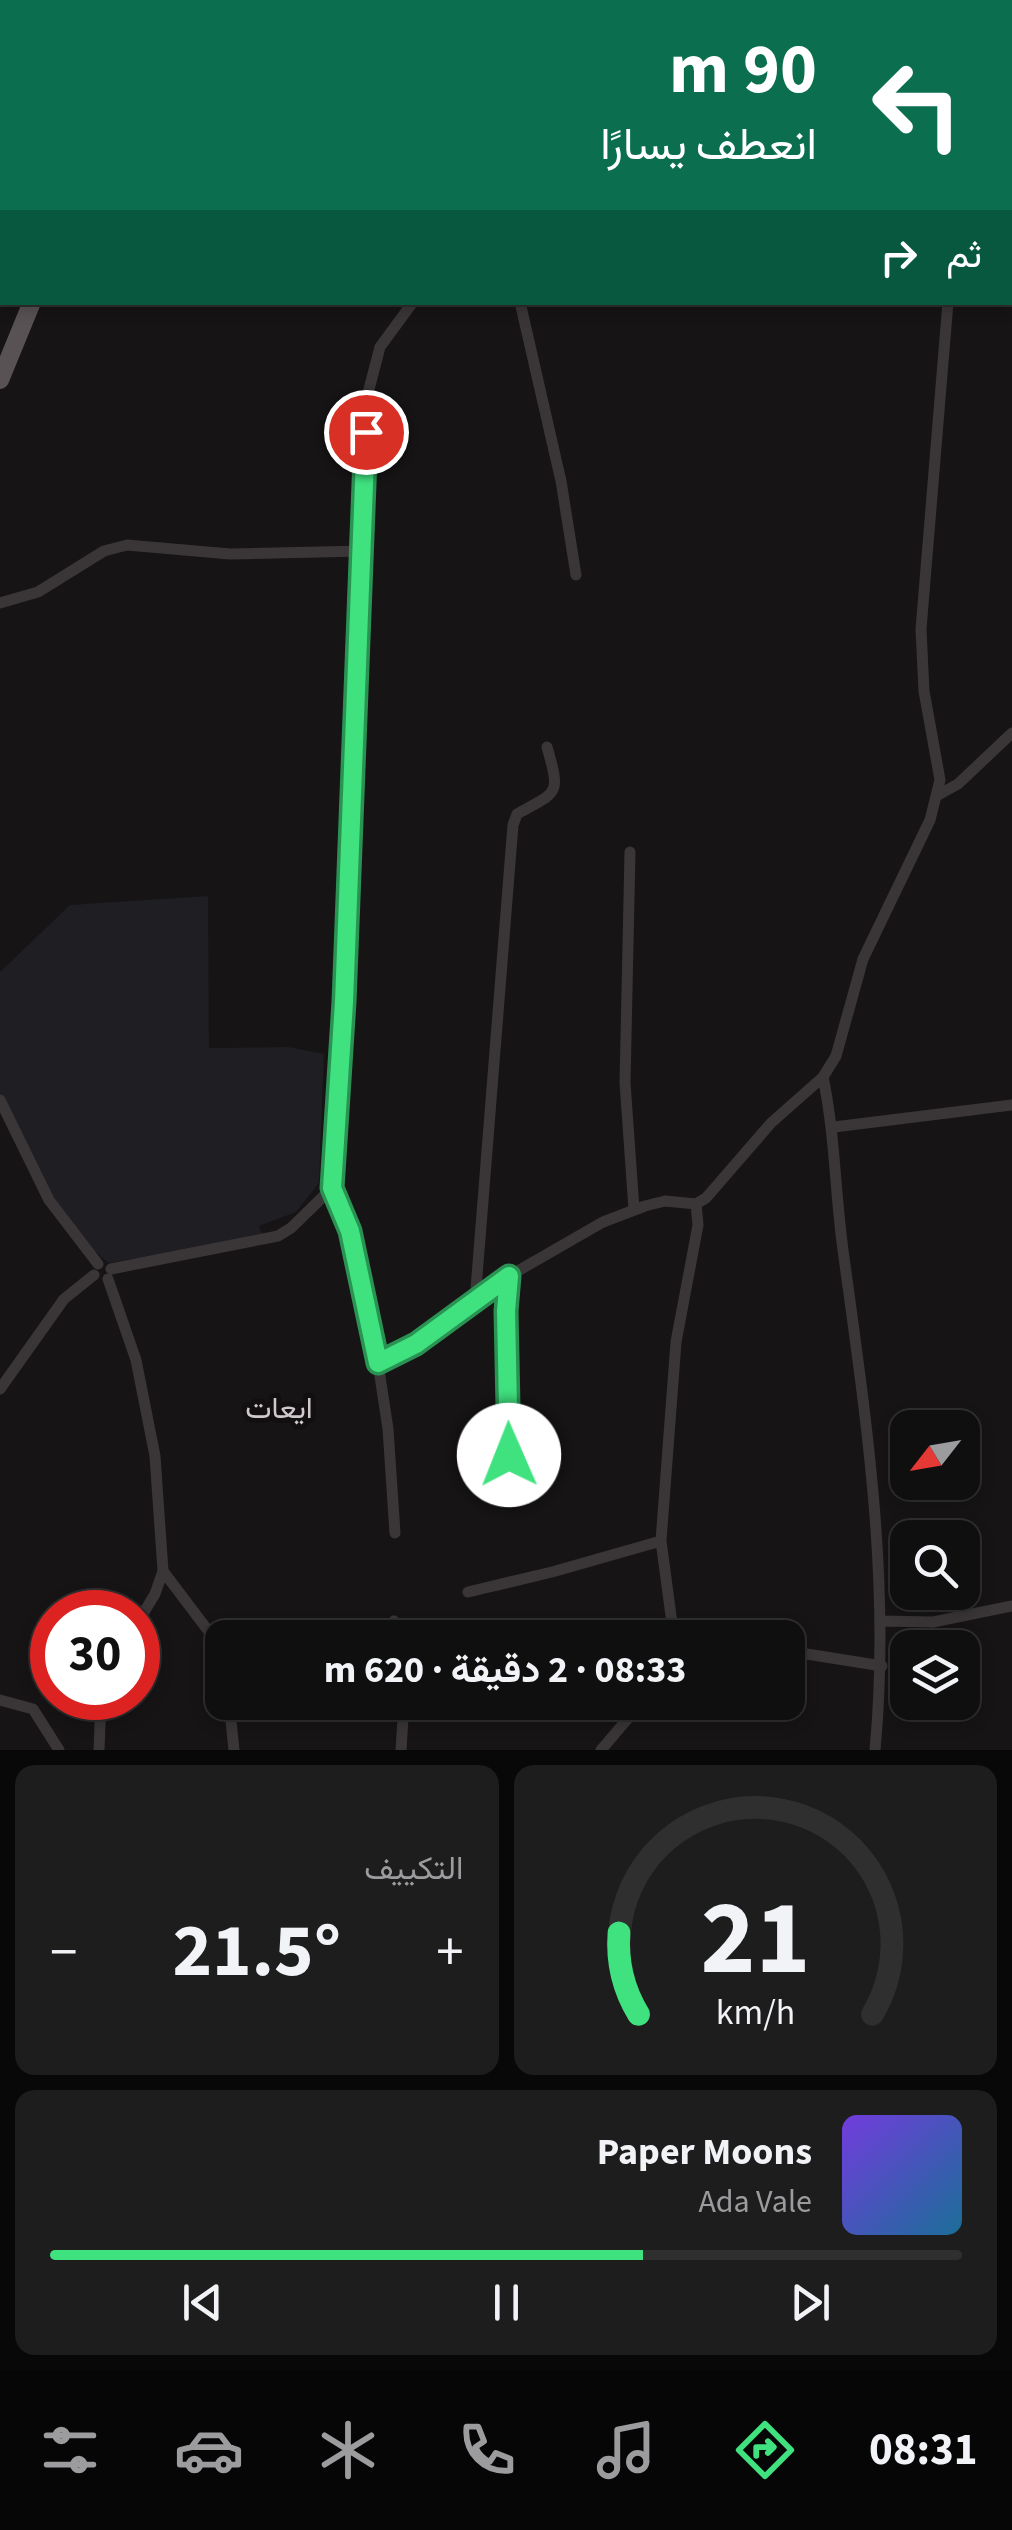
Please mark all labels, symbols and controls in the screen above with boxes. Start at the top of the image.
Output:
text: 90 m [669,20,817,120]
icon: left [852,40,982,170]
text: انعطف يسارًا [600,113,817,177]
text: ثم [946,228,982,282]
icon: right [871,230,926,285]
pin [324,390,409,475]
icon: arrive [339,405,394,460]
district label: ايعات [245,1387,313,1430]
position arrow [457,1403,561,1507]
north arrow [890,1410,980,1500]
map controls [890,1410,980,1720]
button: search [890,1520,980,1610]
speed limit sign: 30 [30,1590,160,1720]
button: layers [890,1630,980,1720]
text: 08:33 · 2 دقيقة · 620 m [324,1643,686,1697]
text: التكييف [364,1846,464,1892]
text: 21 [700,1866,810,2014]
text: 21.5° [172,1898,341,2005]
text: − [50,1914,77,1992]
text: + [436,1914,464,1992]
text: km/h [716,1987,795,2038]
text: Paper Moons [597,2125,812,2179]
text: Ada Vale [698,2179,812,2225]
icon: previous [175,2275,230,2330]
icon: pause [479,2275,534,2330]
icon: next [783,2275,838,2330]
icon: filters [35,2415,105,2485]
icon: car [174,2415,244,2485]
icon: climate [313,2415,383,2485]
icon: phone [452,2415,522,2485]
icon: music [591,2415,661,2485]
icon: directions [730,2415,800,2485]
text: 08:31 [869,2418,977,2482]

